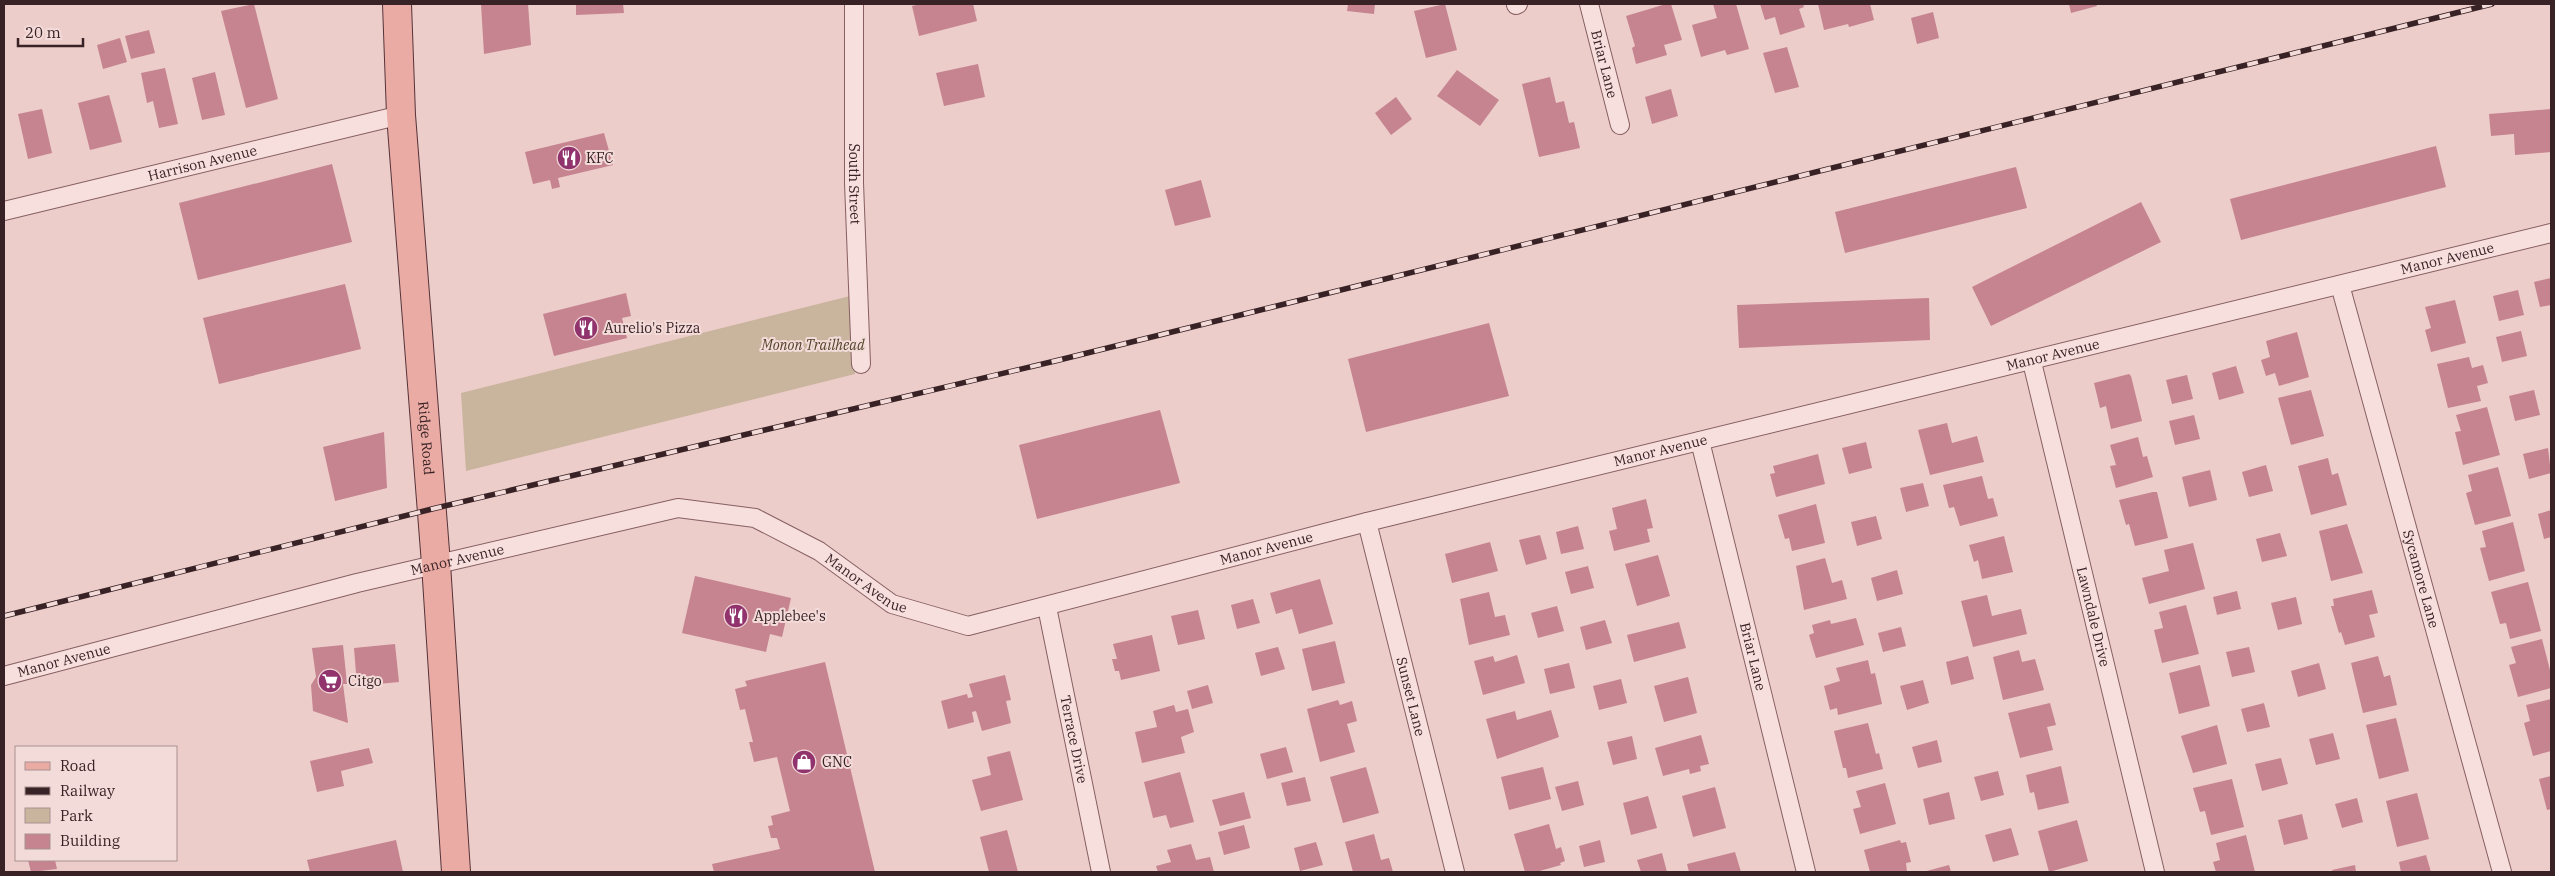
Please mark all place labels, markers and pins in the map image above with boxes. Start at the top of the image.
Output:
restaurant icon: KFC [556,145,582,171]
place label: KFC [586,149,614,167]
restaurant icon: Aurelio's Pizza [573,315,599,341]
place label: Aurelio's Pizza [604,319,701,337]
restaurant icon: Applebee's [723,603,749,629]
place label: Applebee's [754,607,826,625]
supermarket icon: Citgo [317,668,343,694]
place label: Citgo [348,672,382,690]
shop icon: GNC [791,749,817,775]
place label: GNC [822,753,852,771]

